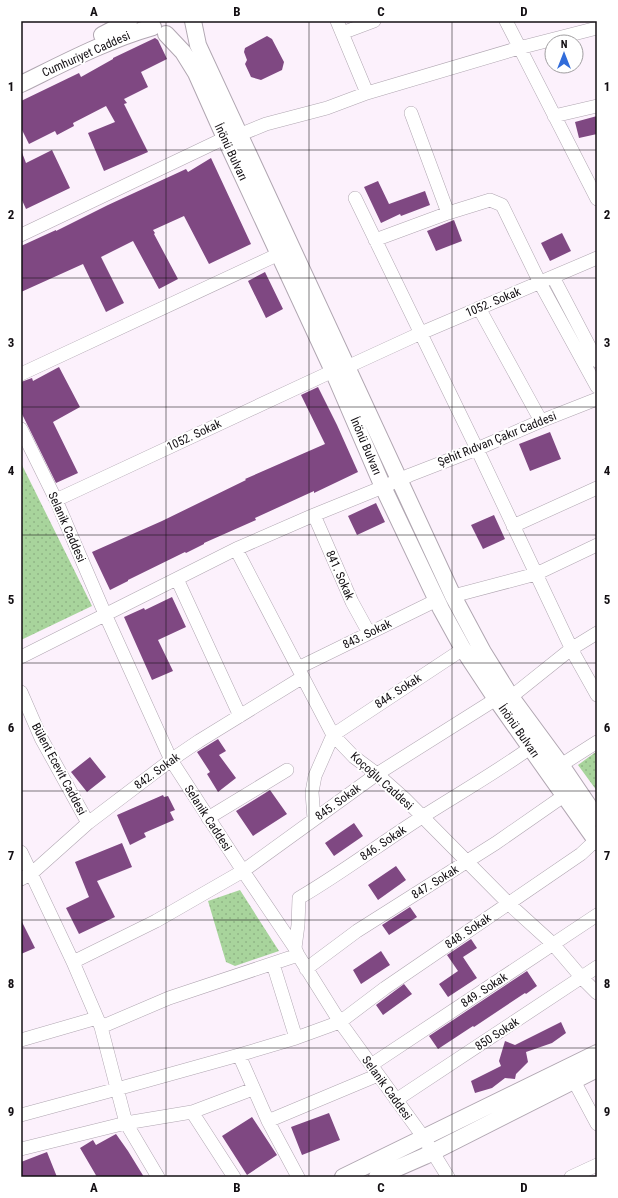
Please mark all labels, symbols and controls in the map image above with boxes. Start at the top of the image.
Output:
text: A [90,4,98,19]
text: B [233,4,241,19]
text: C [377,4,385,19]
text: D [520,4,528,19]
street label: Cumhuriyet Caddesi [40,28,132,80]
north arrow [544,34,584,74]
text: N [561,38,568,51]
text: 1 [8,79,14,94]
text: 1 [604,79,610,94]
street label: İnönü Bulvarı [212,121,251,183]
text: 2 [8,207,15,222]
text: 2 [604,207,611,222]
street label: 1052. Sokak [463,284,523,320]
text: 3 [8,335,14,350]
text: 3 [604,335,610,350]
street label: Şehit Rıdvan Çakır Caddesi [436,409,558,469]
street label: İnönü Bulvarı [348,415,385,477]
street label: 1052. Sokak [165,416,224,454]
text: 4 [8,463,15,478]
text: 4 [604,463,611,478]
street label: Selanik Caddesi [45,490,89,564]
street label: 841. Sokak [323,548,357,602]
text: 5 [8,592,15,607]
text: 5 [604,592,611,607]
street label: 843. Sokak [340,616,394,652]
street label: 844. Sokak [372,671,424,711]
street label: İnönü Bulvarı [496,701,543,760]
text: 6 [8,720,15,735]
text: 6 [604,720,611,735]
street label: Bülent Ecevit Caddesi [29,721,89,817]
street label: Koçoğlu Caddesi [348,749,416,813]
street label: 842. Sokak [132,750,183,792]
street label: 845. Sokak [313,781,364,823]
street label: Selanik Caddesi [182,783,234,853]
street label: 846. Sokak [357,822,409,863]
text: 7 [8,848,15,863]
text: 7 [604,848,611,863]
street label: 847. Sokak [409,862,461,902]
street label: 848. Sokak [442,910,494,951]
street label: 849. Sokak [458,970,510,1010]
text: 8 [8,976,14,991]
text: 8 [604,976,610,991]
street label: 850 Sokak [472,1014,522,1053]
street label: Selanik Caddesi [359,1053,415,1123]
text: 9 [8,1104,14,1119]
text: 9 [604,1104,610,1119]
text: A [90,1180,98,1195]
text: B [233,1180,241,1195]
text: C [377,1180,385,1195]
text: D [520,1180,528,1195]

